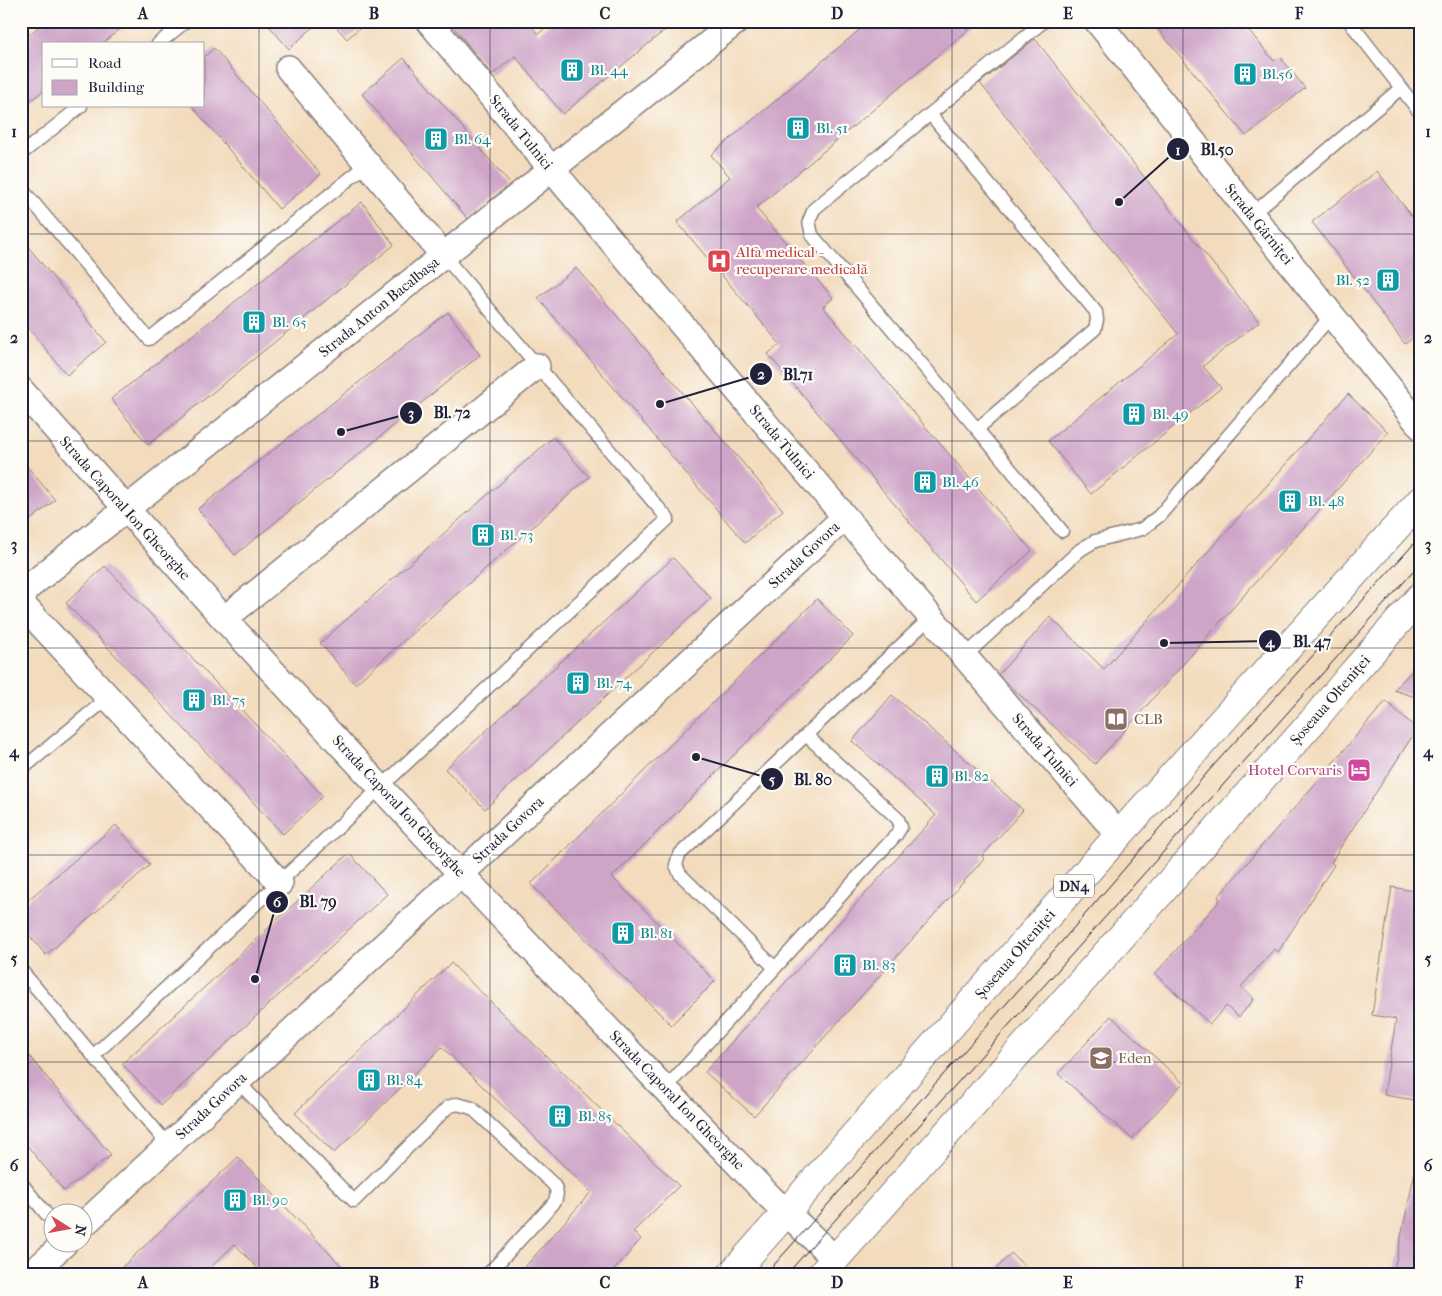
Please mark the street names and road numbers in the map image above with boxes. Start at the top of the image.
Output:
street label: Strada Tulnici [485,91,557,174]
street label: Strada Gârniței [1221,180,1298,269]
street label: Strada Anton Bacalbașa [315,252,444,361]
street label: Strada Tulnici [746,401,819,483]
street label: Strada Caporal Ion Gheorghe [56,432,195,584]
street label: Strada Govora [765,517,844,593]
street label: Șoseaua Olteniței [1286,651,1374,749]
street label: Strada Tulnici [1008,710,1082,791]
street label: Strada Caporal Ion Gheorghe [329,731,470,881]
street label: Strada Govora [469,792,548,868]
road number: DN4 [1054,874,1094,898]
street label: Șoseaua Olteniței [971,905,1059,1003]
street label: Strada Caporal Ion Gheorghe [606,1026,749,1174]
street label: Strada Govora [172,1068,251,1144]

